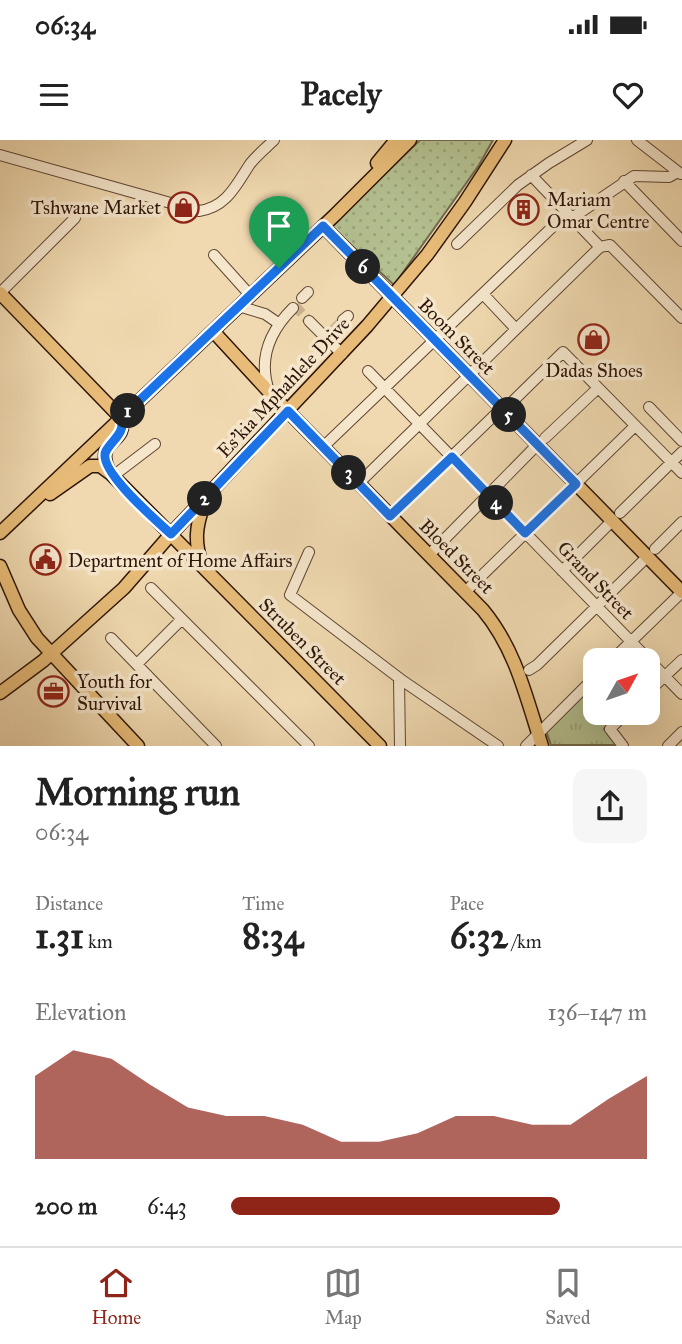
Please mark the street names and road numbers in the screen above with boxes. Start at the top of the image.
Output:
street label: Boom Street [413,293,500,380]
street label: Es'kia Mphahlele Drive [212,312,354,462]
street label: Bloed Street [415,514,499,599]
street label: Grand Street [553,536,639,625]
street label: Struben Street [254,593,351,690]

